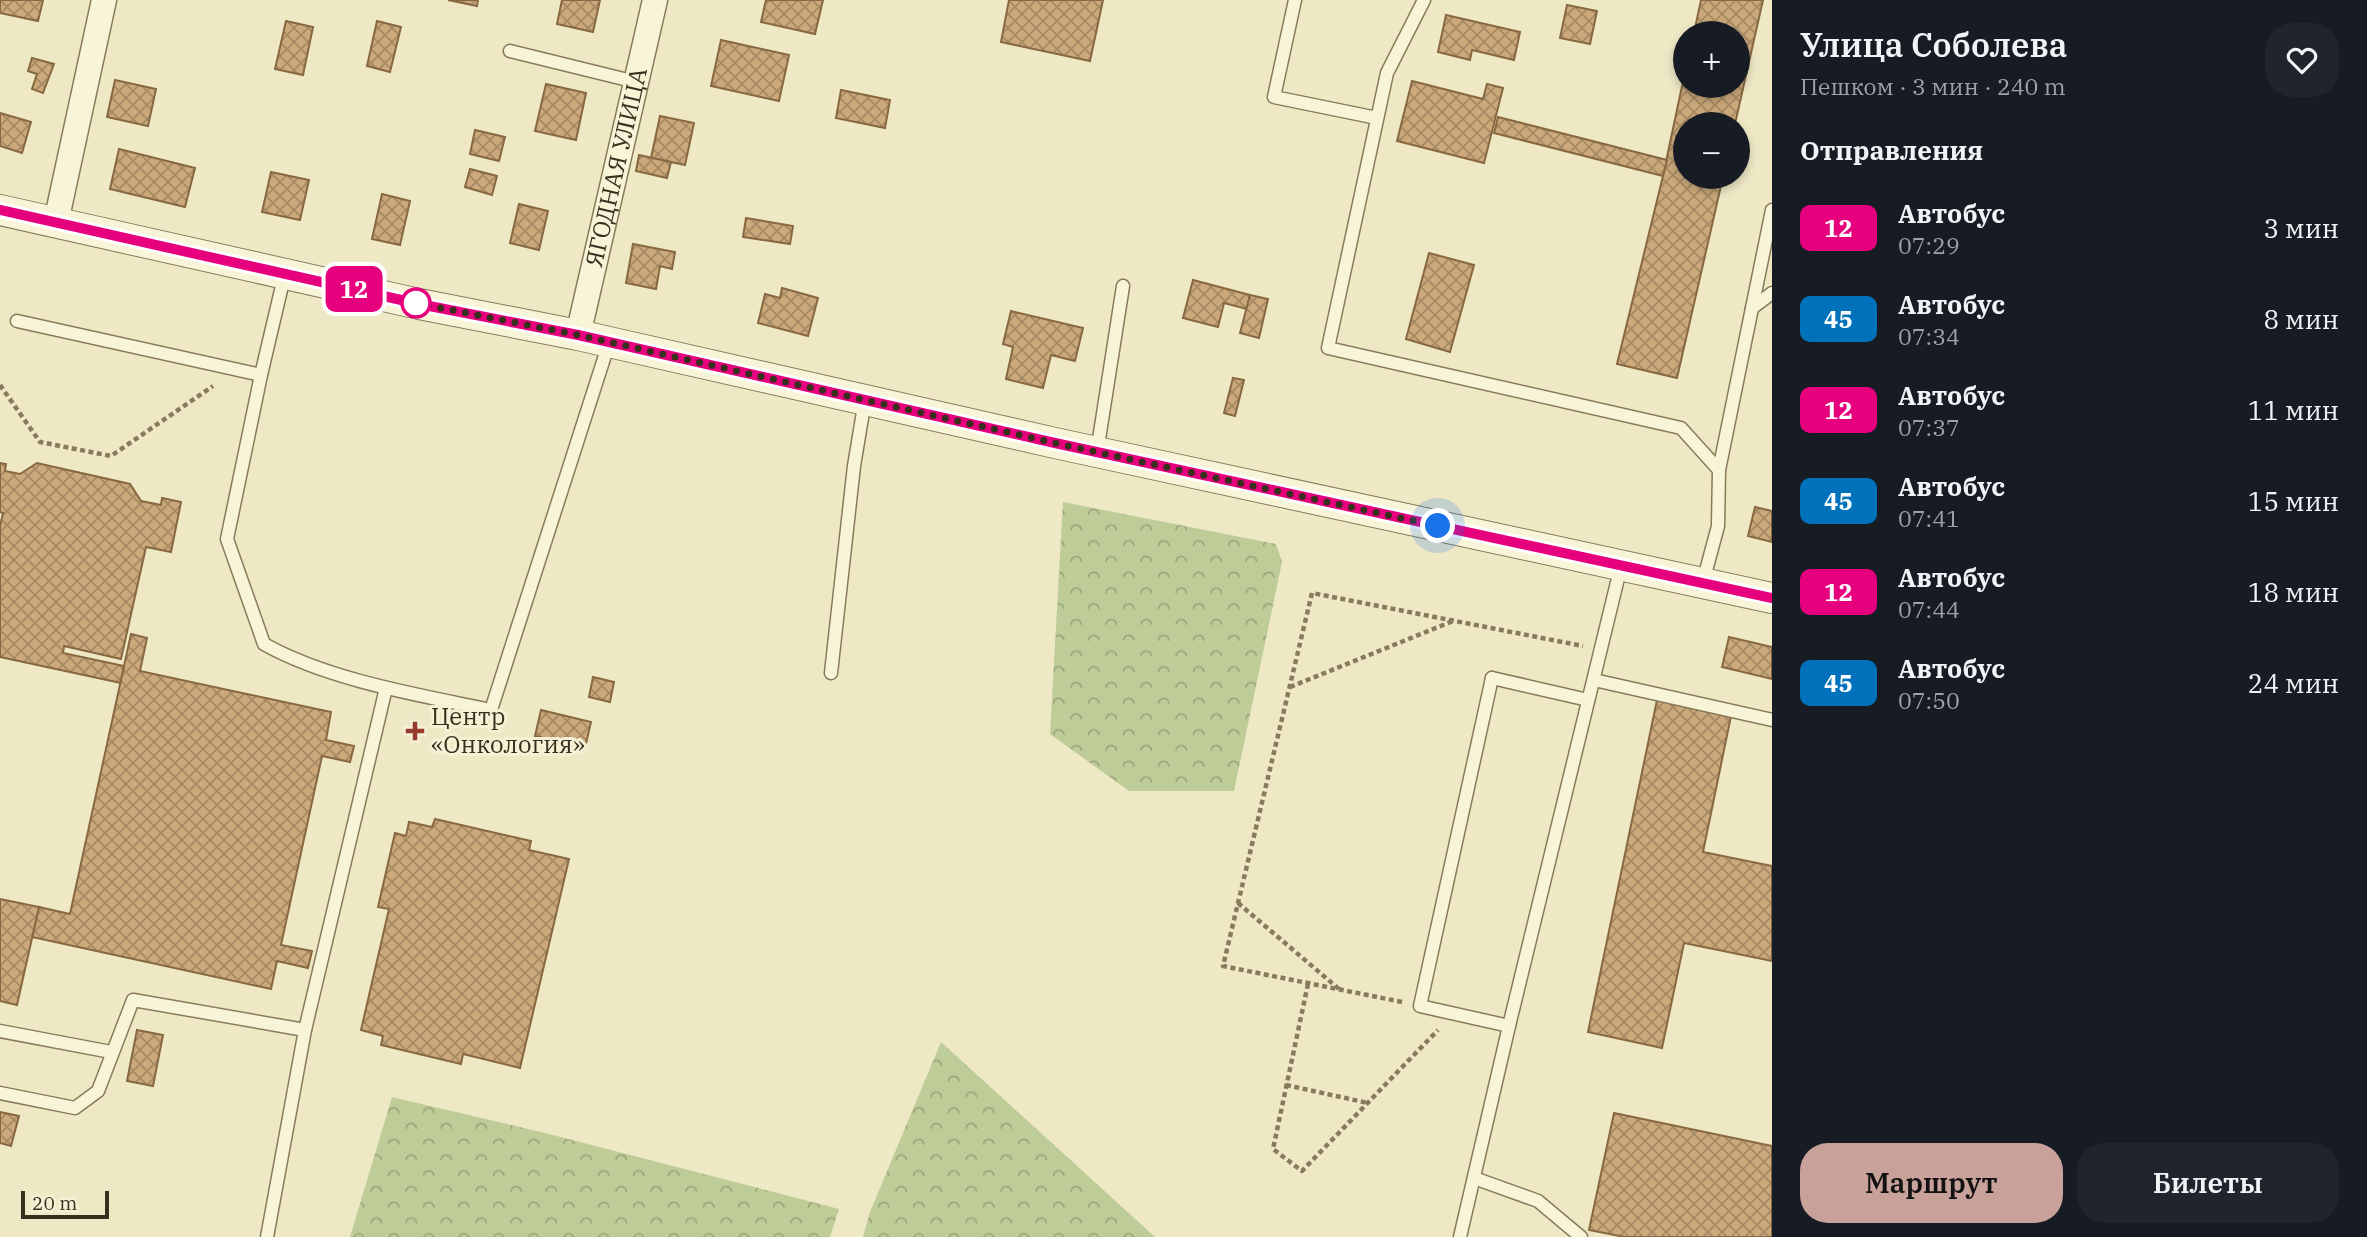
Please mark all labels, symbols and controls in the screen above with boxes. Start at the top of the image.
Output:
map controls [1673,21,1750,189]
button: + [1673,21,1750,98]
text: Улица Соболева [1800,23,2067,66]
button: heart [2265,23,2339,97]
street label: ЯГОДНАЯ УЛИЦА [577,64,654,270]
text: Пешком · 3 мин · 240 m [1800,71,2066,101]
button: − [1673,112,1750,189]
text: Отправления [1800,133,1983,167]
text: Автобус [1898,196,2005,230]
text: 3 мин [2263,211,2339,245]
text: 12 [1824,212,1853,244]
text: 07:29 [1898,230,1960,260]
line badge: 12 [322,266,386,312]
text: 12 [340,273,368,305]
text: Автобус [1898,287,2005,321]
unlabelled marker [401,288,431,318]
text: 8 мин [2263,302,2339,336]
text: 45 [1824,303,1853,335]
text: 07:34 [1898,321,1960,351]
text: Автобус [1898,378,2005,412]
text: 11 мин [2248,393,2339,427]
text: 12 [1824,394,1853,426]
text: 07:37 [1898,412,1960,442]
text: Автобус [1898,469,2005,503]
text: 15 мин [2248,484,2339,518]
text: 45 [1824,485,1853,517]
text: 07:41 [1898,503,1960,533]
your location [1420,508,1455,543]
text: Автобус [1898,560,2005,594]
text: 18 мин [2248,575,2339,609]
text: 12 [1824,576,1853,608]
text: 07:44 [1898,594,1960,624]
text: Автобус [1898,651,2005,685]
text: 24 мин [2248,666,2339,700]
text: 45 [1824,667,1853,699]
text: 07:50 [1898,685,1960,715]
place label: Центр «Онкология» [431,700,585,760]
marker: Центр «Онкология» [405,721,425,741]
button: Маршрут [1800,1143,2063,1223]
button: Билеты [2077,1143,2339,1223]
scale bar [21,1188,108,1220]
text: 20 m [32,1191,77,1215]

